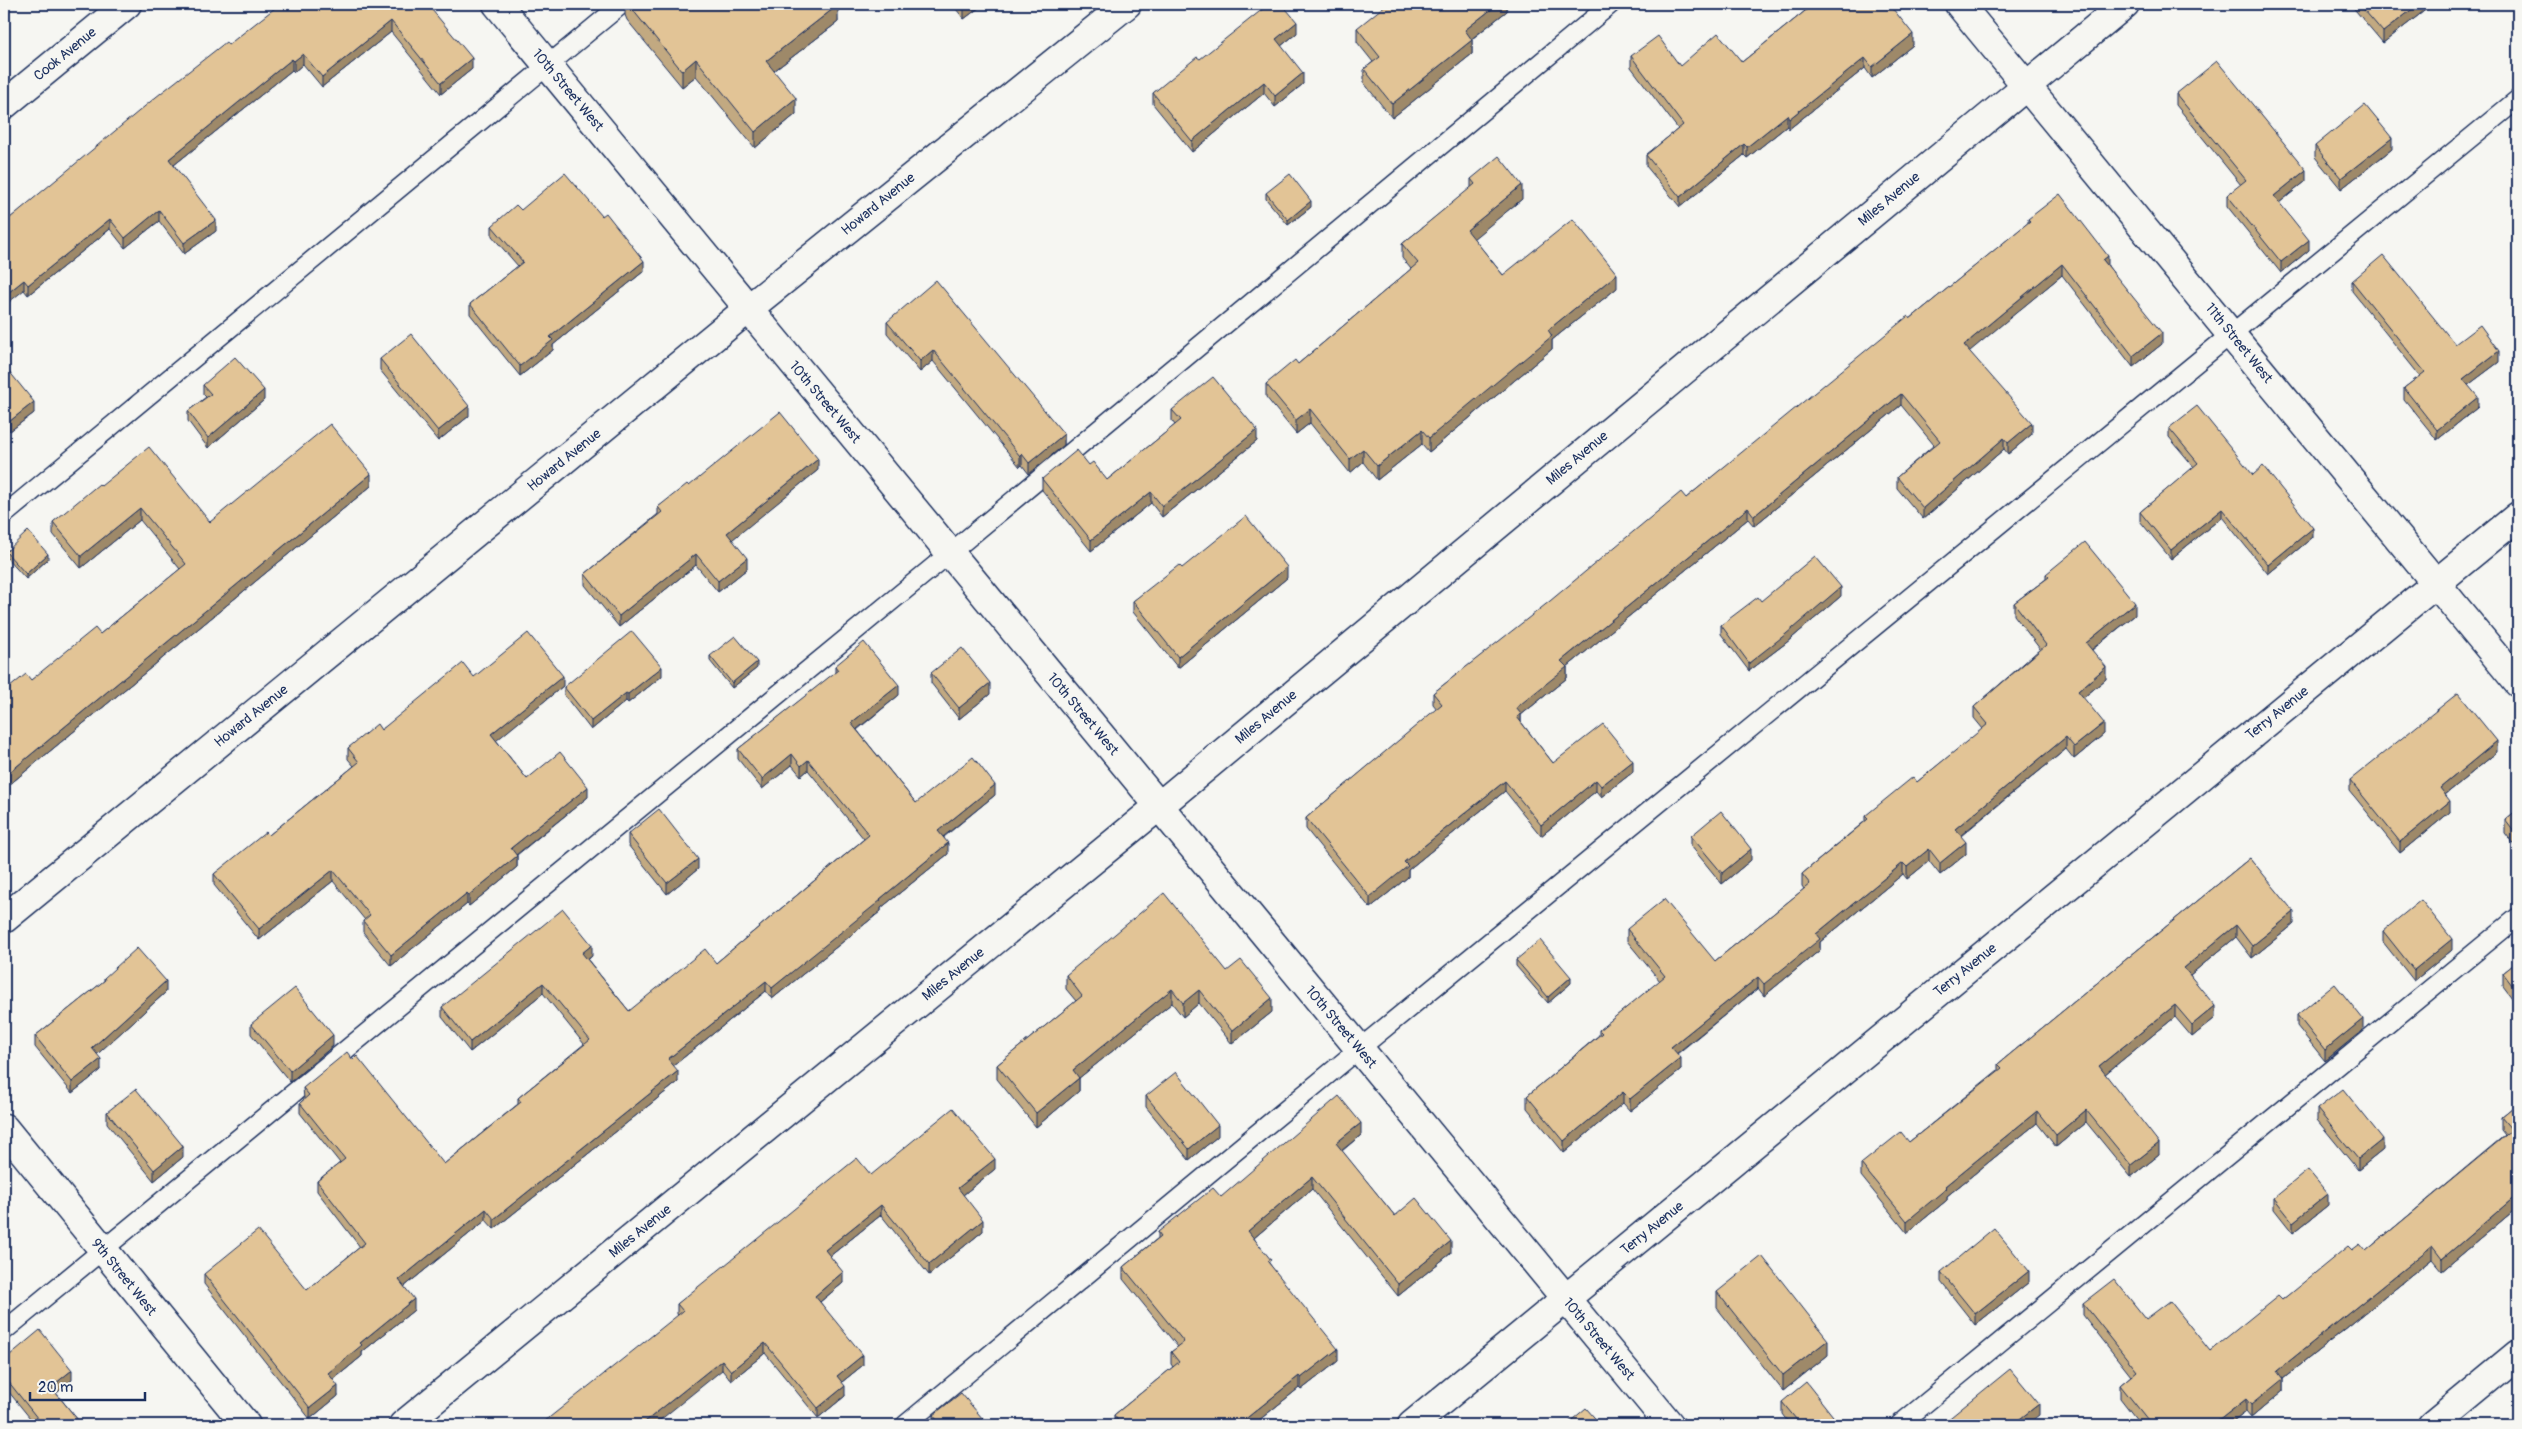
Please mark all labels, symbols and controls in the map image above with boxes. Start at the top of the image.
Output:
street label: Cook Avenue [30,24,100,84]
street label: 10th Street West [529,45,608,135]
street label: Miles Avenue [1855,168,1923,230]
street label: Howard Avenue [838,169,918,239]
street label: 11th Street West [2202,300,2277,387]
street label: 10th Street West [786,357,865,447]
street label: Howard Avenue [524,425,604,495]
street label: Miles Avenue [1543,427,1611,489]
street label: 10th Street West [1044,669,1123,759]
street label: Howard Avenue [211,681,291,751]
street label: Terry Avenue [2242,682,2312,743]
street label: Miles Avenue [1232,686,1300,748]
street label: Terry Avenue [1930,939,2000,1000]
street label: Miles Avenue [918,944,988,1004]
street label: 10th Street West [1302,982,1381,1072]
street label: Terry Avenue [1617,1197,1687,1258]
street label: Miles Avenue [605,1201,675,1261]
street label: 9th Street West [88,1235,160,1319]
street label: 10th Street West [1560,1294,1639,1384]
scale bar [30,1369,145,1401]
text: 20 m [38,1378,73,1397]

